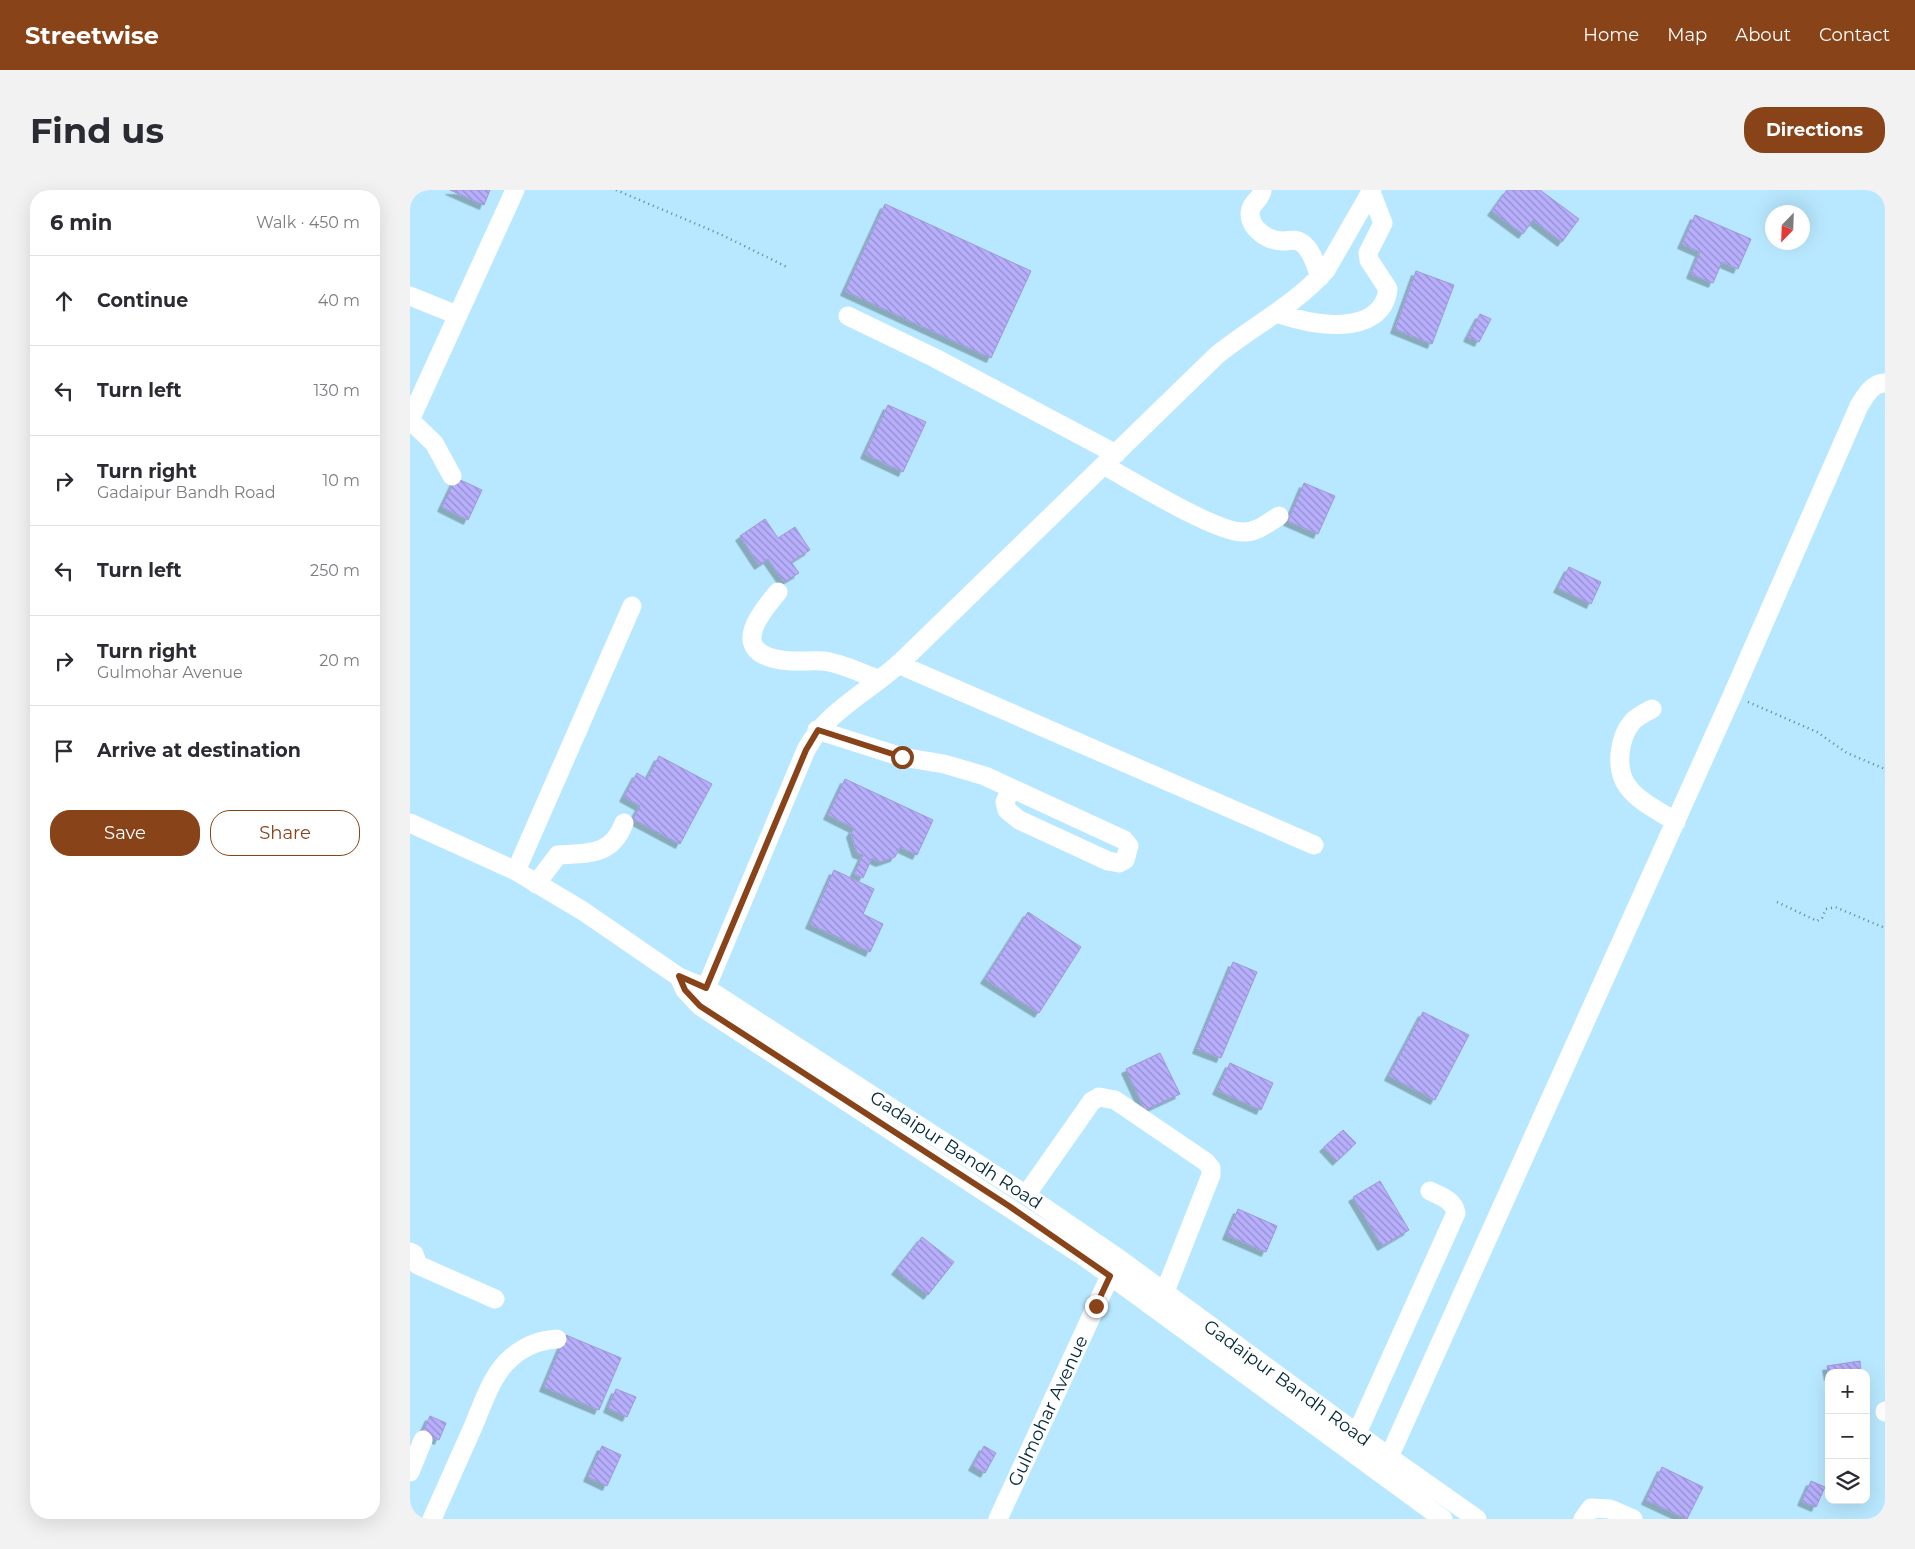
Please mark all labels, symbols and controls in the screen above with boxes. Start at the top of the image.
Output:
text: Streetwise [25,21,159,50]
text: Home [1583,24,1639,46]
text: Map [1667,24,1707,46]
text: About [1735,24,1791,46]
text: Contact [1819,24,1890,46]
button: Directions [1744,107,1885,153]
text: Find us [30,109,164,152]
north arrow [1765,205,1810,250]
text: 6 min [50,210,112,235]
text: Walk · 450 m [256,213,360,232]
icon: ahead [50,287,78,315]
text: Continue [97,289,188,312]
text: 40 m [318,291,360,310]
icon: left [50,377,78,405]
text: Turn left [97,379,182,402]
text: 130 m [313,381,360,400]
text: Turn right [97,460,197,483]
icon: right [50,467,78,495]
text: 10 m [322,471,360,490]
text: Gadaipur Bandh Road [97,483,276,502]
icon: left [50,557,78,585]
text: Turn left [97,559,182,582]
text: 250 m [310,561,360,580]
text: Turn right [97,640,197,663]
icon: right [50,647,78,675]
text: 20 m [319,651,360,670]
text: Gulmohar Avenue [97,663,243,682]
icon: arrive [50,737,78,765]
text: Arrive at destination [97,739,301,762]
route start [891,746,914,769]
button: Save [50,810,200,856]
button: Share [210,810,360,856]
street label: Gadaipur Bandh Road [866,1086,1046,1214]
route end [1085,1295,1108,1318]
street label: Gadaipur Bandh Road [1199,1315,1375,1451]
street label: Gulmohar Avenue [1003,1332,1093,1490]
map controls [1825,1369,1870,1504]
button: + [1825,1369,1870,1414]
button: − [1825,1414,1870,1459]
button: layers [1825,1459,1870,1504]

